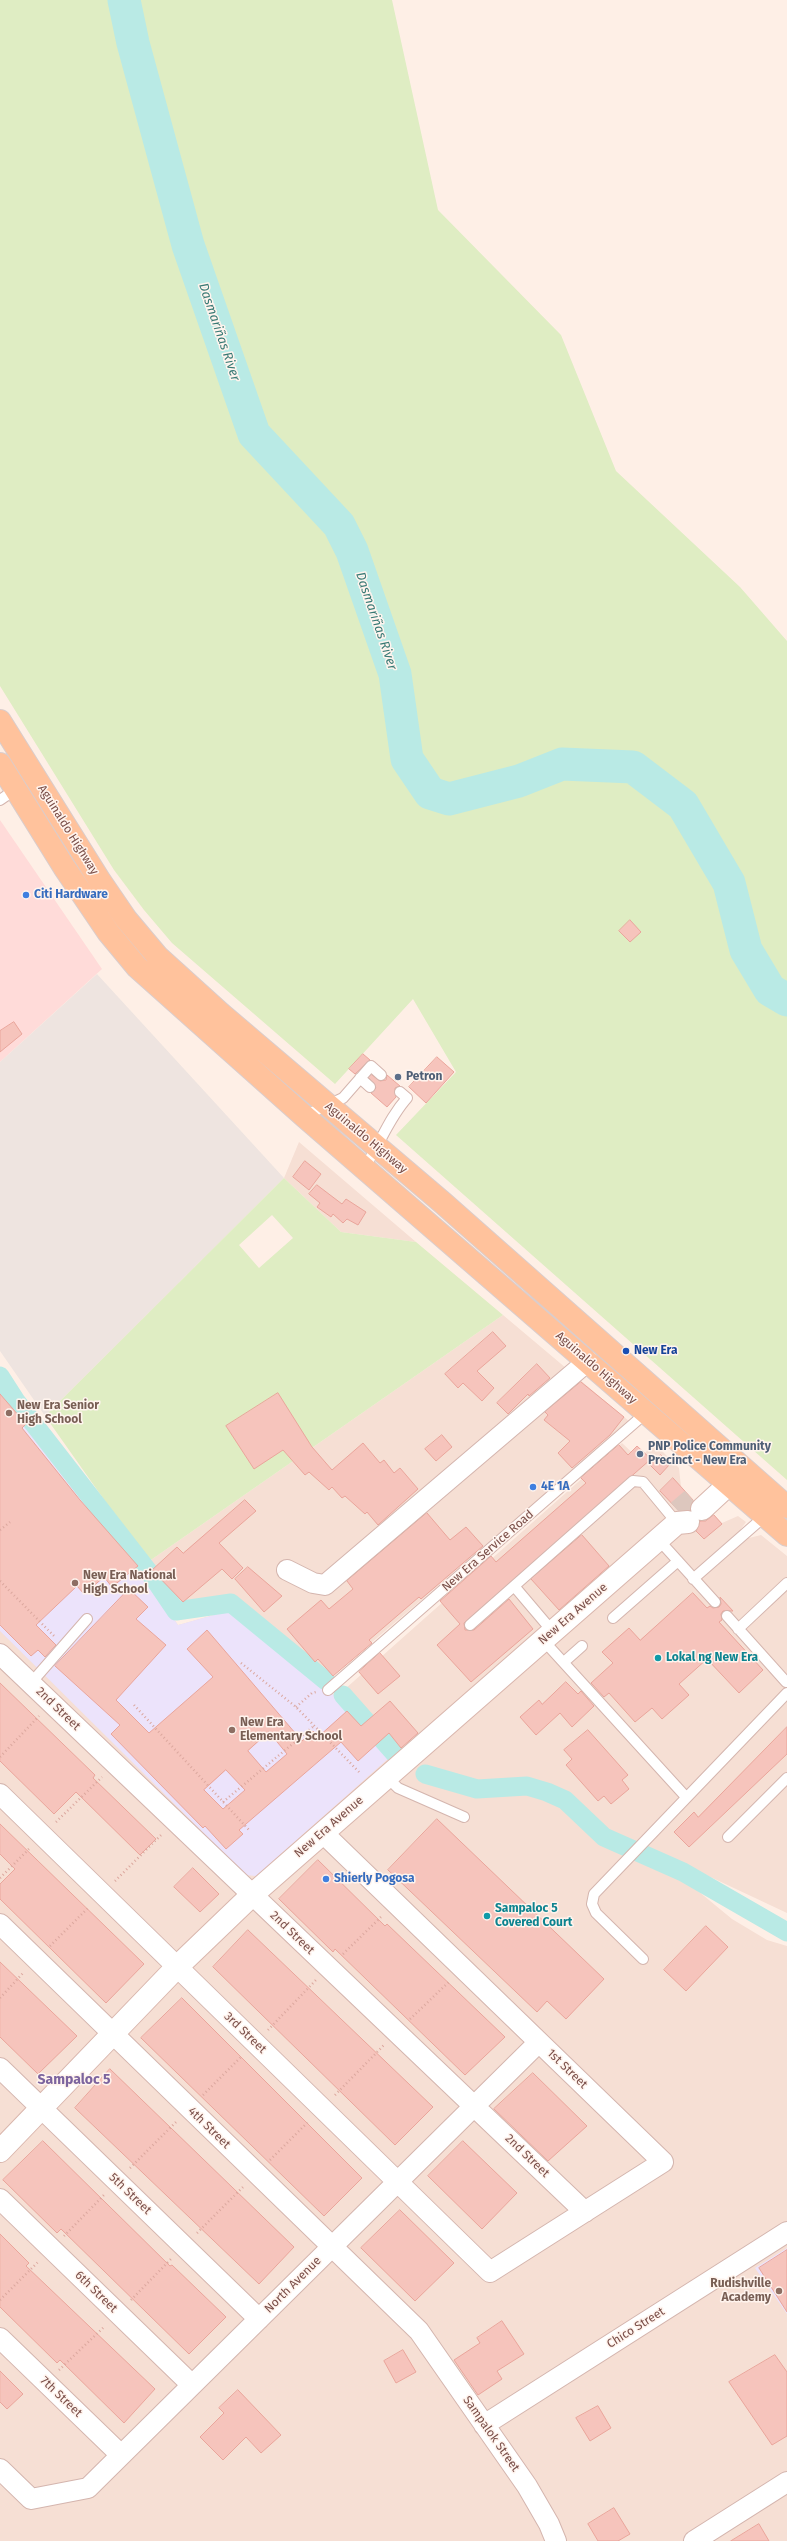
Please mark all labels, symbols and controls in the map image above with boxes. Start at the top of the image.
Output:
water label: Dasmariñas River [195,281,243,383]
water label: Dasmariñas River [352,570,400,672]
street label: Aguinaldo Highway [35,782,101,878]
place label: Citi Hardware [34,888,108,902]
marker: Citi Hardware [21,890,31,900]
place label: Petron [406,1070,442,1084]
marker: Petron [393,1072,403,1082]
street label: Aguinaldo Highway [322,1099,410,1177]
street label: Aguinaldo Highway [552,1329,640,1407]
place label: New Era [634,1344,678,1358]
marker: New Era [621,1346,631,1356]
place label: New Era Senior High School [17,1399,99,1427]
marker: New Era Senior High School [4,1408,14,1418]
place label: PNP Police Community Precinct - New Era [648,1440,771,1468]
marker: PNP Police Community Precinct - New Era [635,1449,645,1459]
place label: 4E 1A [541,1480,570,1494]
marker: 4E 1A [528,1482,538,1492]
street label: New Era Service Road [439,1507,537,1595]
place label: New Era National High School [83,1569,176,1597]
marker: New Era National High School [70,1578,80,1588]
street label: New Era Avenue [536,1580,610,1648]
place label: Lokal ng New Era [666,1651,758,1665]
marker: Lokal ng New Era [653,1653,663,1663]
street label: 2nd Street [33,1684,83,1734]
place label: New Era Elementary School [240,1716,342,1744]
marker: New Era Elementary School [227,1725,237,1735]
street label: New Era Avenue [292,1793,366,1861]
place label: Shierly Pogosa [334,1872,415,1886]
marker: Shierly Pogosa [321,1874,331,1884]
place label: Sampaloc 5 Covered Court [495,1902,572,1930]
street label: 2nd Street [267,1908,317,1958]
marker: Sampaloc 5 Covered Court [482,1911,492,1921]
street label: 3rd Street [221,2009,269,2057]
street label: 1st Street [544,2046,590,2092]
district label: Sampaloc 5 [37,2072,111,2088]
street label: 4th Street [185,2104,233,2152]
street label: 2nd Street [502,2131,552,2181]
street label: 5th Street [106,2170,154,2218]
street label: North Avenue [262,2254,324,2316]
street label: 6th Street [72,2268,120,2316]
place label: Rudishville Academy [710,2277,771,2305]
marker: Rudishville Academy [774,2286,784,2296]
street label: Chico Street [605,2305,667,2351]
street label: 7th Street [37,2374,85,2420]
street label: Sampalok Street [460,2393,522,2475]

